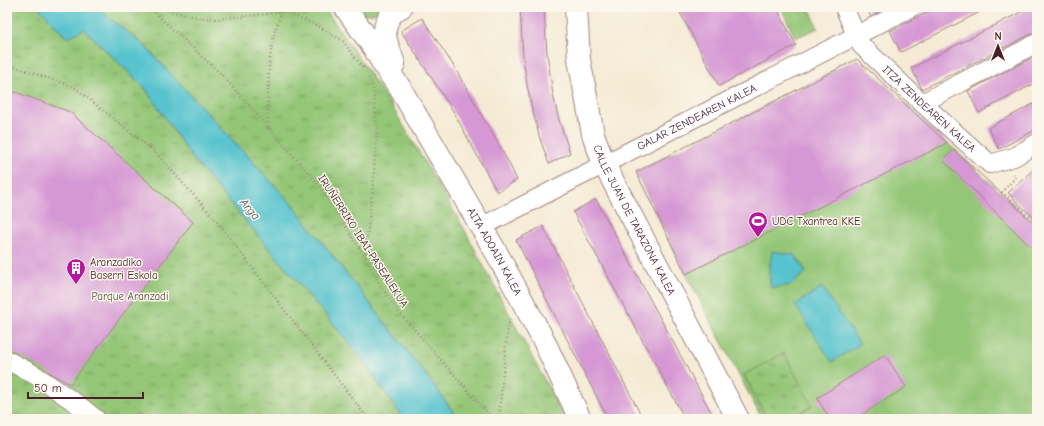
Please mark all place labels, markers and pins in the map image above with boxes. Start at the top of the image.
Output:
sports icon: UDC Txantrea KKE [747,210,769,238]
place label: UDC Txantrea KKE [772,215,861,228]
place label: Aranzadiko Baserri Eskola [90,256,158,282]
building icon: Aranzadiko Baserri Eskola [65,257,87,285]

